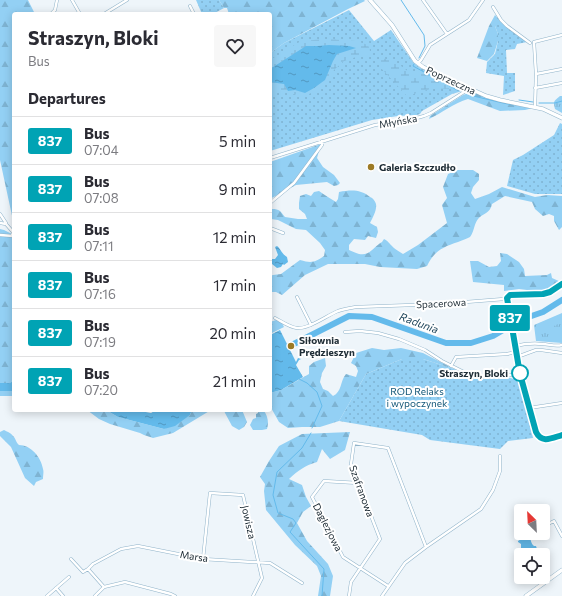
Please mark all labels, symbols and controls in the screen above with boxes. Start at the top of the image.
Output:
button: heart [214,25,256,67]
text: Straszyn, Bloki [28,26,159,49]
text: Bus [28,53,50,69]
street label: Poprzeczna [424,63,478,97]
text: Departures [28,89,106,107]
street label: Młyńska [378,112,418,130]
text: Bus [84,124,109,142]
text: 837 [38,132,62,149]
text: 5 min [219,132,256,150]
text: 07:04 [84,142,119,158]
place label: Galeria Szczudło [379,161,456,173]
marker: Galeria Szczudło [366,162,376,172]
text: Bus [84,172,109,190]
text: 837 [38,180,62,197]
text: 9 min [218,180,256,198]
text: 07:08 [84,190,119,206]
text: Bus [84,220,109,238]
text: 837 [38,228,62,245]
text: 12 min [213,228,256,246]
text: 07:11 [84,238,113,254]
text: Bus [84,268,109,286]
text: 837 [38,276,62,293]
text: 17 min [213,276,256,294]
text: 07:16 [84,286,116,302]
street label: Spacerowa [416,296,466,310]
line badge: 837 [487,305,533,331]
water label: Radunia [398,309,441,336]
text: 837 [498,309,522,326]
text: Bus [84,316,109,334]
text: 837 [38,324,62,341]
text: 20 min [210,324,256,342]
text: 07:19 [84,334,116,350]
place label: Siłownia Prędzieszyn [299,334,355,358]
marker: Siłownia Prędzieszyn [286,341,296,351]
text: Bus [84,364,109,382]
marker: Straszyn, Bloki [511,364,529,382]
place label: Straszyn, Bloki [439,367,508,379]
text: 837 [38,372,62,389]
text: 21 min [213,372,256,390]
text: 07:20 [84,382,118,398]
park label: ROD Relaks i wypoczynek [386,385,448,409]
street label: Szafranowa [347,464,377,518]
street label: Daglezjowa [311,501,345,553]
street label: Jowisza [239,504,259,540]
north arrow [514,504,550,540]
map controls [514,504,550,584]
street label: Marsa [179,548,209,564]
button: locate [514,548,550,584]

